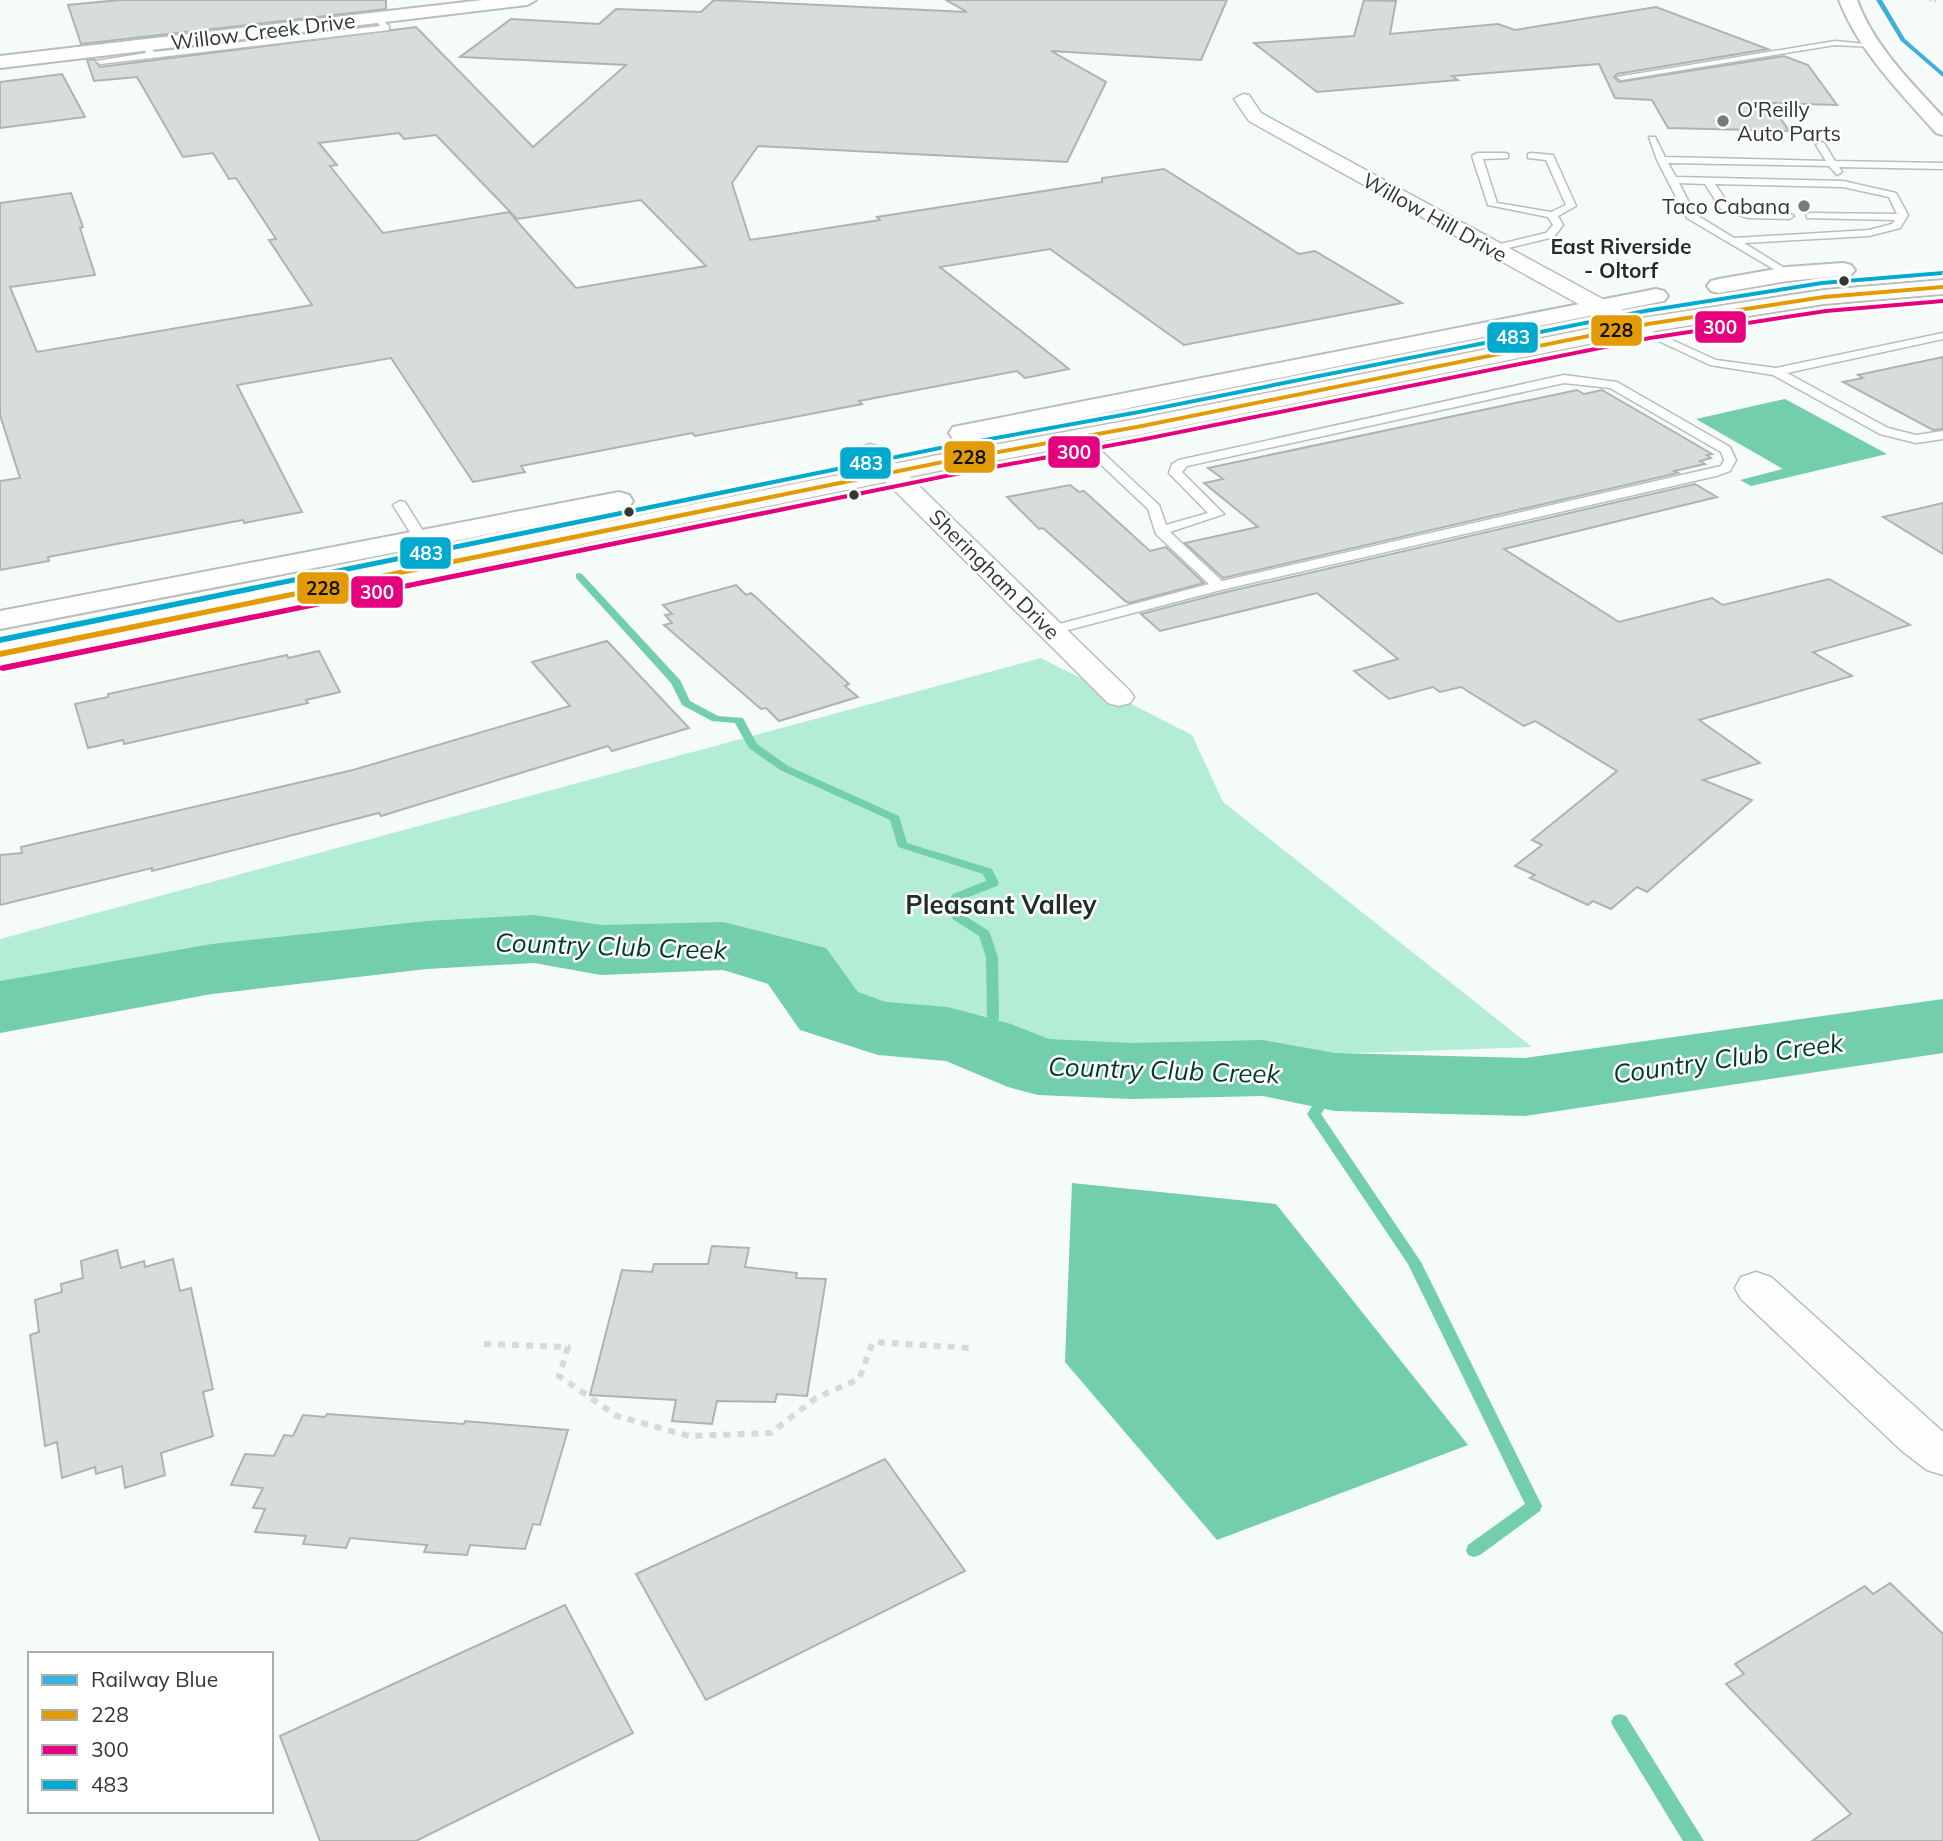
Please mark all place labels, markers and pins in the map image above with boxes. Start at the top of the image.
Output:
place label: O'Reilly Auto Parts [1737,96,1841,146]
marker: O'Reilly Auto Parts [1715,113,1731,129]
place label: Taco Cabana [1662,193,1790,219]
marker: Taco Cabana [1796,198,1812,214]
unlabelled marker [1837,274,1851,288]
unlabelled marker [847,488,861,502]
unlabelled marker [622,505,636,519]

